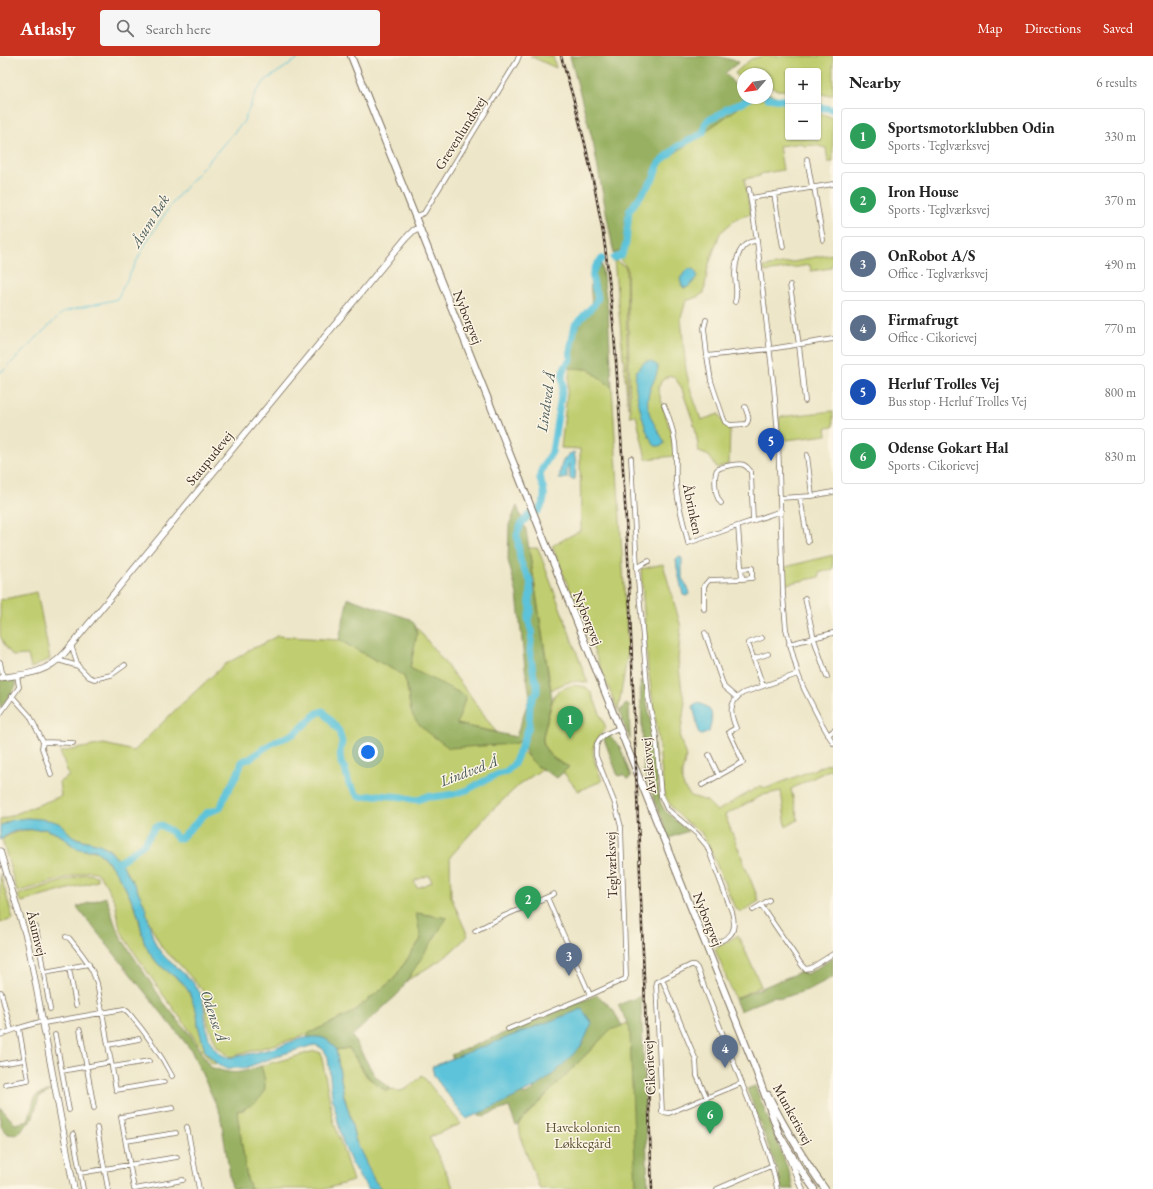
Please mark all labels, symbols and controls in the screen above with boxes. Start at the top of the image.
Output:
search box [100,10,380,46]
text: Atlasly [20,16,76,41]
icon: search [114,17,136,39]
text: Search here [146,19,211,38]
text: Map [977,19,1003,37]
text: Directions [1025,19,1081,37]
text: Saved [1103,19,1133,37]
north arrow [737,68,773,104]
map controls [785,68,821,140]
button: + [785,68,821,104]
text: Nearby [849,71,901,93]
text: 6 results [1096,74,1137,91]
street label: Grevenlundsvej [430,93,490,173]
button: − [785,104,821,140]
text: Sportsmotorklubben Odin [888,118,1055,137]
text: 1 [860,128,866,145]
text: 330 m [1105,128,1136,145]
text: Sports · Teglværksvej [888,137,990,154]
text: Iron House [888,182,959,201]
water label: Åsum Bæk [125,190,173,252]
text: 2 [860,192,866,209]
text: 370 m [1105,192,1136,209]
text: Sports · Teglværksvej [888,201,990,218]
text: OnRobot A/S [888,246,976,265]
text: 3 [860,256,866,273]
text: 490 m [1105,256,1136,273]
text: Office · Teglværksvej [888,265,988,282]
street label: Nyborgvej [449,287,487,347]
text: Firmafrugt [888,310,959,329]
text: 4 [860,320,866,337]
text: 770 m [1105,320,1136,337]
text: Office · Cikorievej [888,329,977,346]
water label: Lindved Å [532,370,559,434]
text: Herluf Trolles Vej [888,374,999,393]
text: 5 [860,384,866,401]
text: 800 m [1105,384,1136,401]
text: Bus stop · Herluf Trolles Vej [888,393,1027,410]
street label: Staupudevej [181,427,237,489]
pin: 5 [758,428,784,461]
text: Odense Gokart Hal [888,438,1009,457]
text: 6 [860,448,866,465]
text: 830 m [1105,448,1136,465]
text: Sports · Cikorievej [888,457,979,474]
street label: Åbrinken [679,481,707,537]
street label: Nyborgvej [569,588,607,648]
pin: 1 [557,706,583,739]
street label: Avlskovvej [636,737,660,796]
your location [358,742,378,762]
water label: Lindved Å [436,750,501,791]
street label: Teglværksvej [601,831,621,899]
pin: 2 [515,886,541,919]
street label: Nyborgvej [689,889,727,949]
street label: Åsumvej [22,907,51,958]
pin: 3 [556,943,582,976]
water label: Odense Å [197,988,232,1045]
pin: 4 [712,1035,738,1068]
street label: Cikorievej [639,1040,659,1096]
street label: Munkerisvej [769,1081,817,1147]
pin: 6 [697,1101,723,1134]
park label: Havekolonien Løkkegård [545,1118,621,1152]

